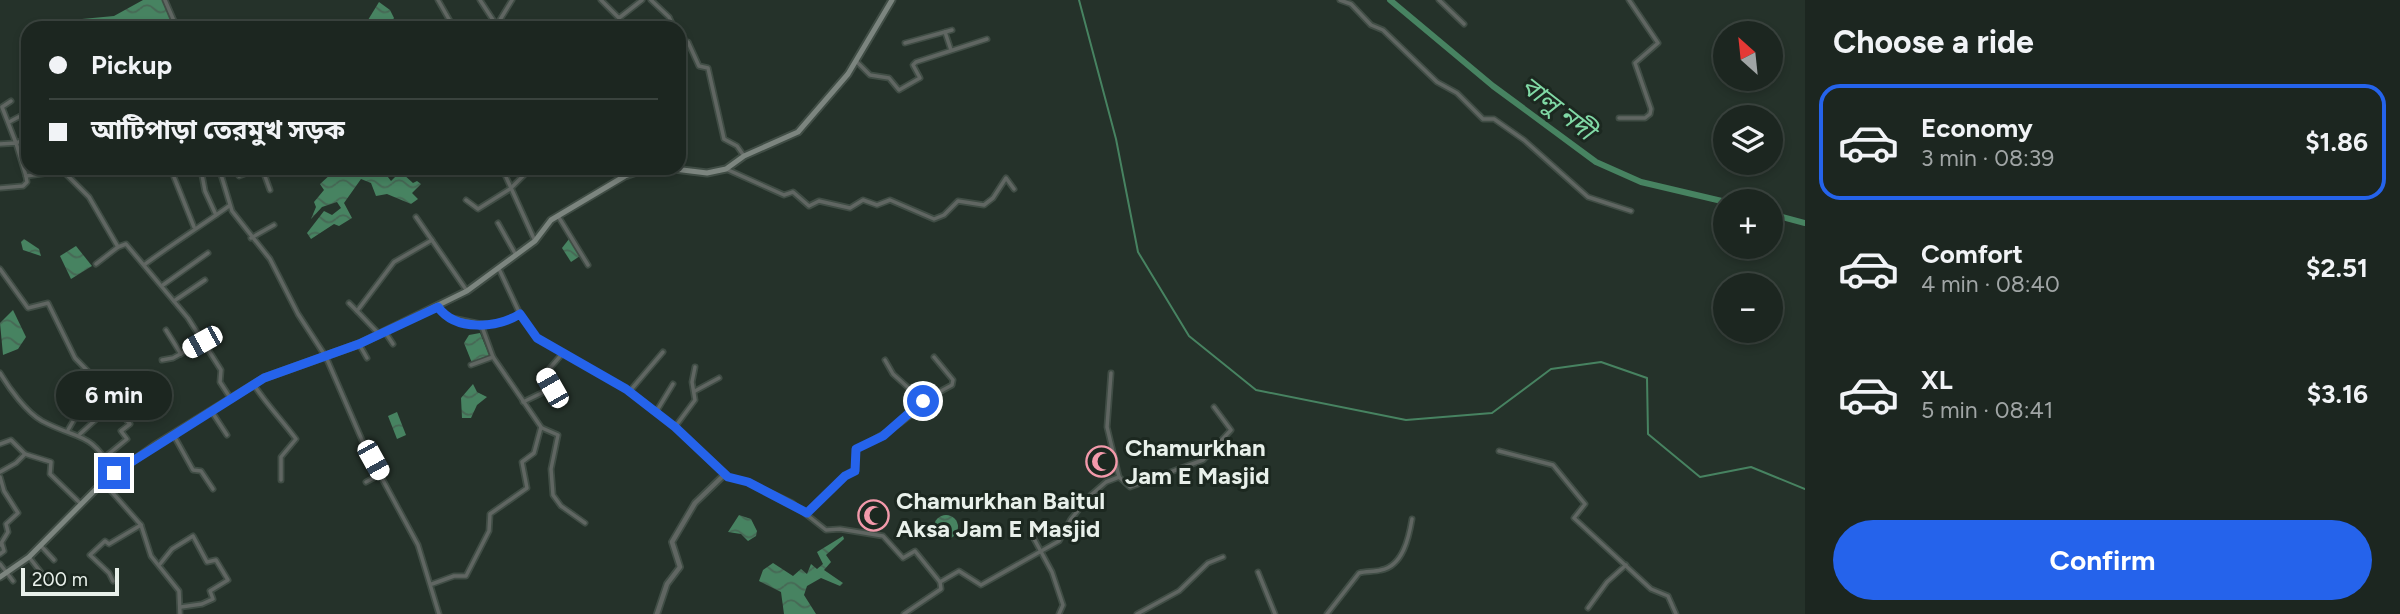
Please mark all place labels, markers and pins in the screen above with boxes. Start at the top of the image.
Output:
place label: Chamurkhan Jam E Masjid [1125,433,1270,490]
mosque icon: Chamurkhan Jam E Masjid [1085,445,1119,479]
place label: Chamurkhan Baitul Aksa Jam E Masjid [896,486,1105,543]
mosque icon: Chamurkhan Baitul Aksa Jam E Masjid [856,498,890,532]

